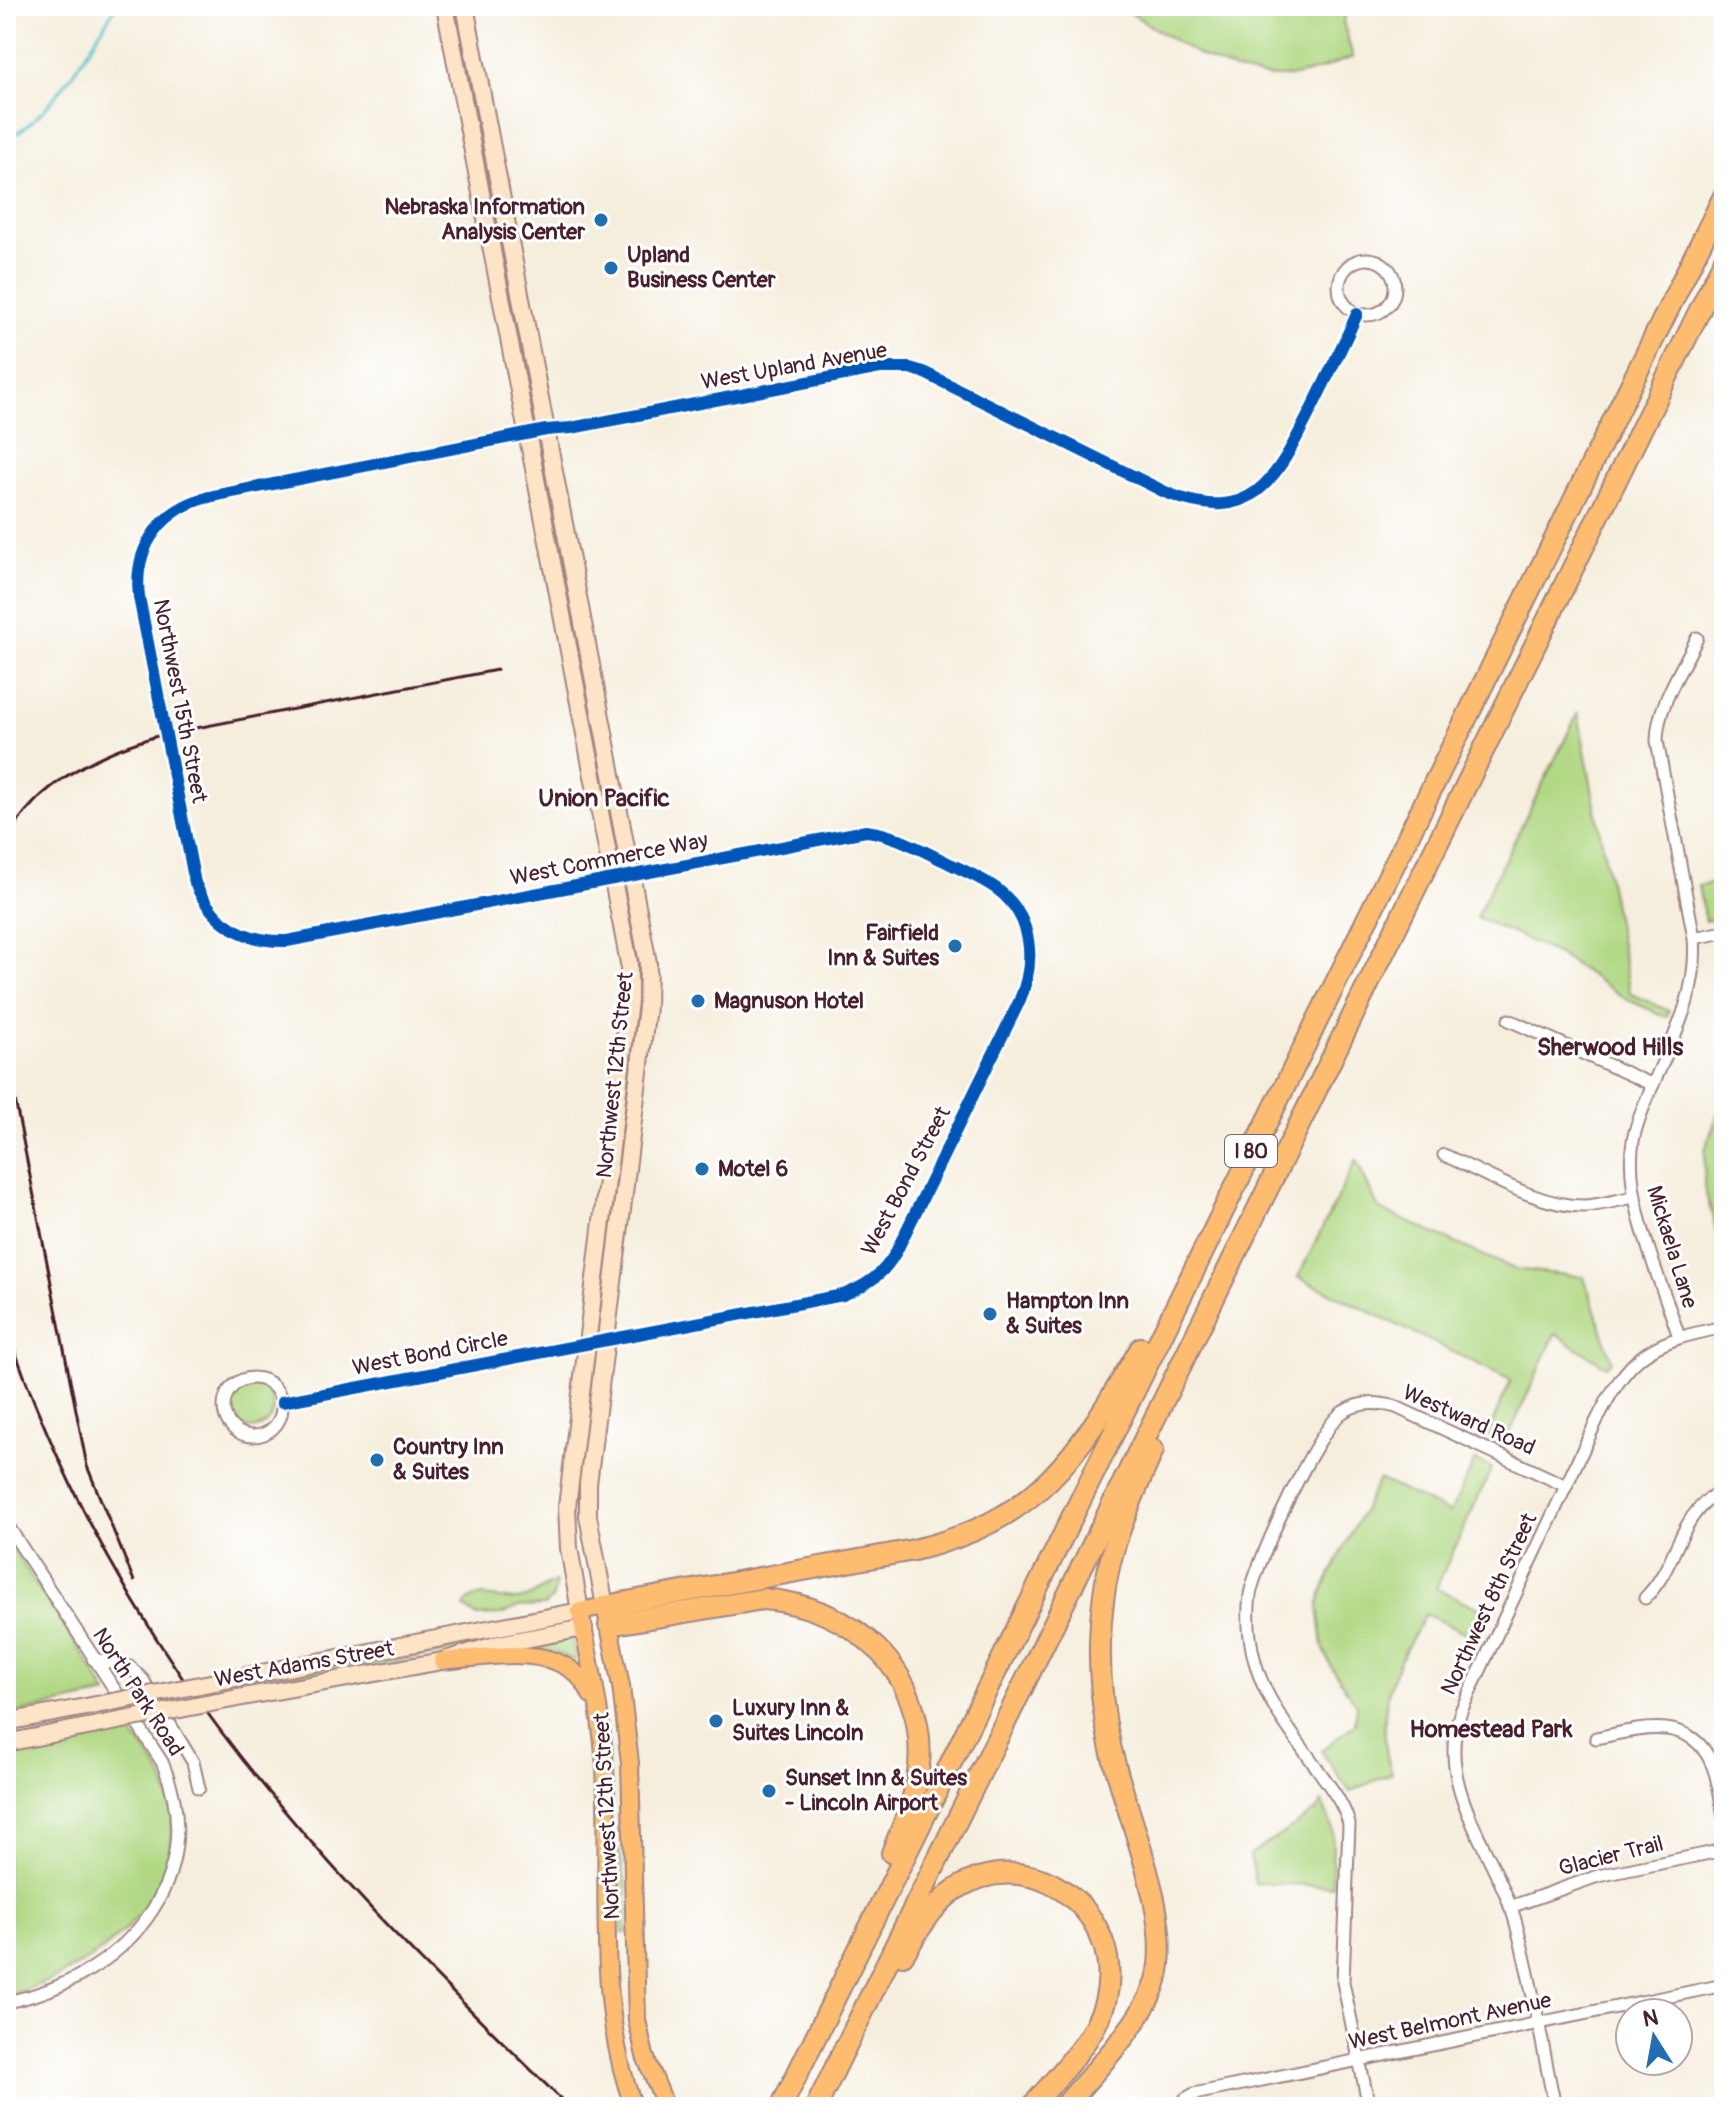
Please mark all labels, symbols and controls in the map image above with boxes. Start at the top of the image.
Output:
place label: Nebraska Information Analysis Center [385,193,586,246]
marker: Nebraska Information Analysis Center [592,211,610,229]
place label: Upland Business Center [627,241,777,294]
marker: Upland Business Center [602,259,620,277]
street label: West Upland Avenue [699,336,889,396]
street label: Northwest 15th Street [147,597,214,805]
district label: Union Pacific [538,784,670,813]
street label: West Commerce Way [508,826,710,892]
place label: Fairfield Inn & Suites [827,919,939,972]
marker: Fairfield Inn & Suites [946,937,964,955]
street label: Northwest 12th Street [590,970,640,1180]
place label: Magnuson Hotel [714,987,864,1015]
marker: Magnuson Hotel [689,992,707,1010]
district label: Sherwood Hills [1537,1033,1683,1062]
street label: West Bond Street [855,1102,957,1260]
road number: I 80 [1225,1135,1277,1167]
place label: Motel 6 [718,1155,788,1183]
marker: Motel 6 [693,1160,711,1178]
street label: Mickaela Lane [1640,1182,1704,1312]
place label: Hampton Inn & Suites [1006,1287,1129,1340]
marker: Hampton Inn & Suites [981,1305,999,1323]
street label: West Bond Circle [350,1324,510,1382]
street label: Westward Road [1398,1378,1540,1462]
place label: Country Inn & Suites [393,1433,504,1486]
marker: Country Inn & Suites [368,1451,386,1469]
street label: Northwest 8th Street [1435,1508,1543,1699]
street label: North Park Road [86,1623,190,1761]
street label: West Adams Street [212,1634,396,1694]
place label: Luxury Inn & Suites Lincoln [732,1694,863,1747]
street label: Northwest 12th Street [588,1712,626,1920]
marker: Luxury Inn & Suites Lincoln [707,1712,725,1730]
district label: Homestead Park [1410,1715,1573,1744]
place label: Sunset Inn & Suites - Lincoln Airport [785,1764,967,1817]
marker: Sunset Inn & Suites - Lincoln Airport [760,1782,778,1800]
street label: Glacier Trail [1556,1829,1666,1883]
street label: West Belmont Avenue [1346,1986,1554,2056]
north arrow [1614,1997,1694,2077]
text: N [1640,2003,1660,2034]

